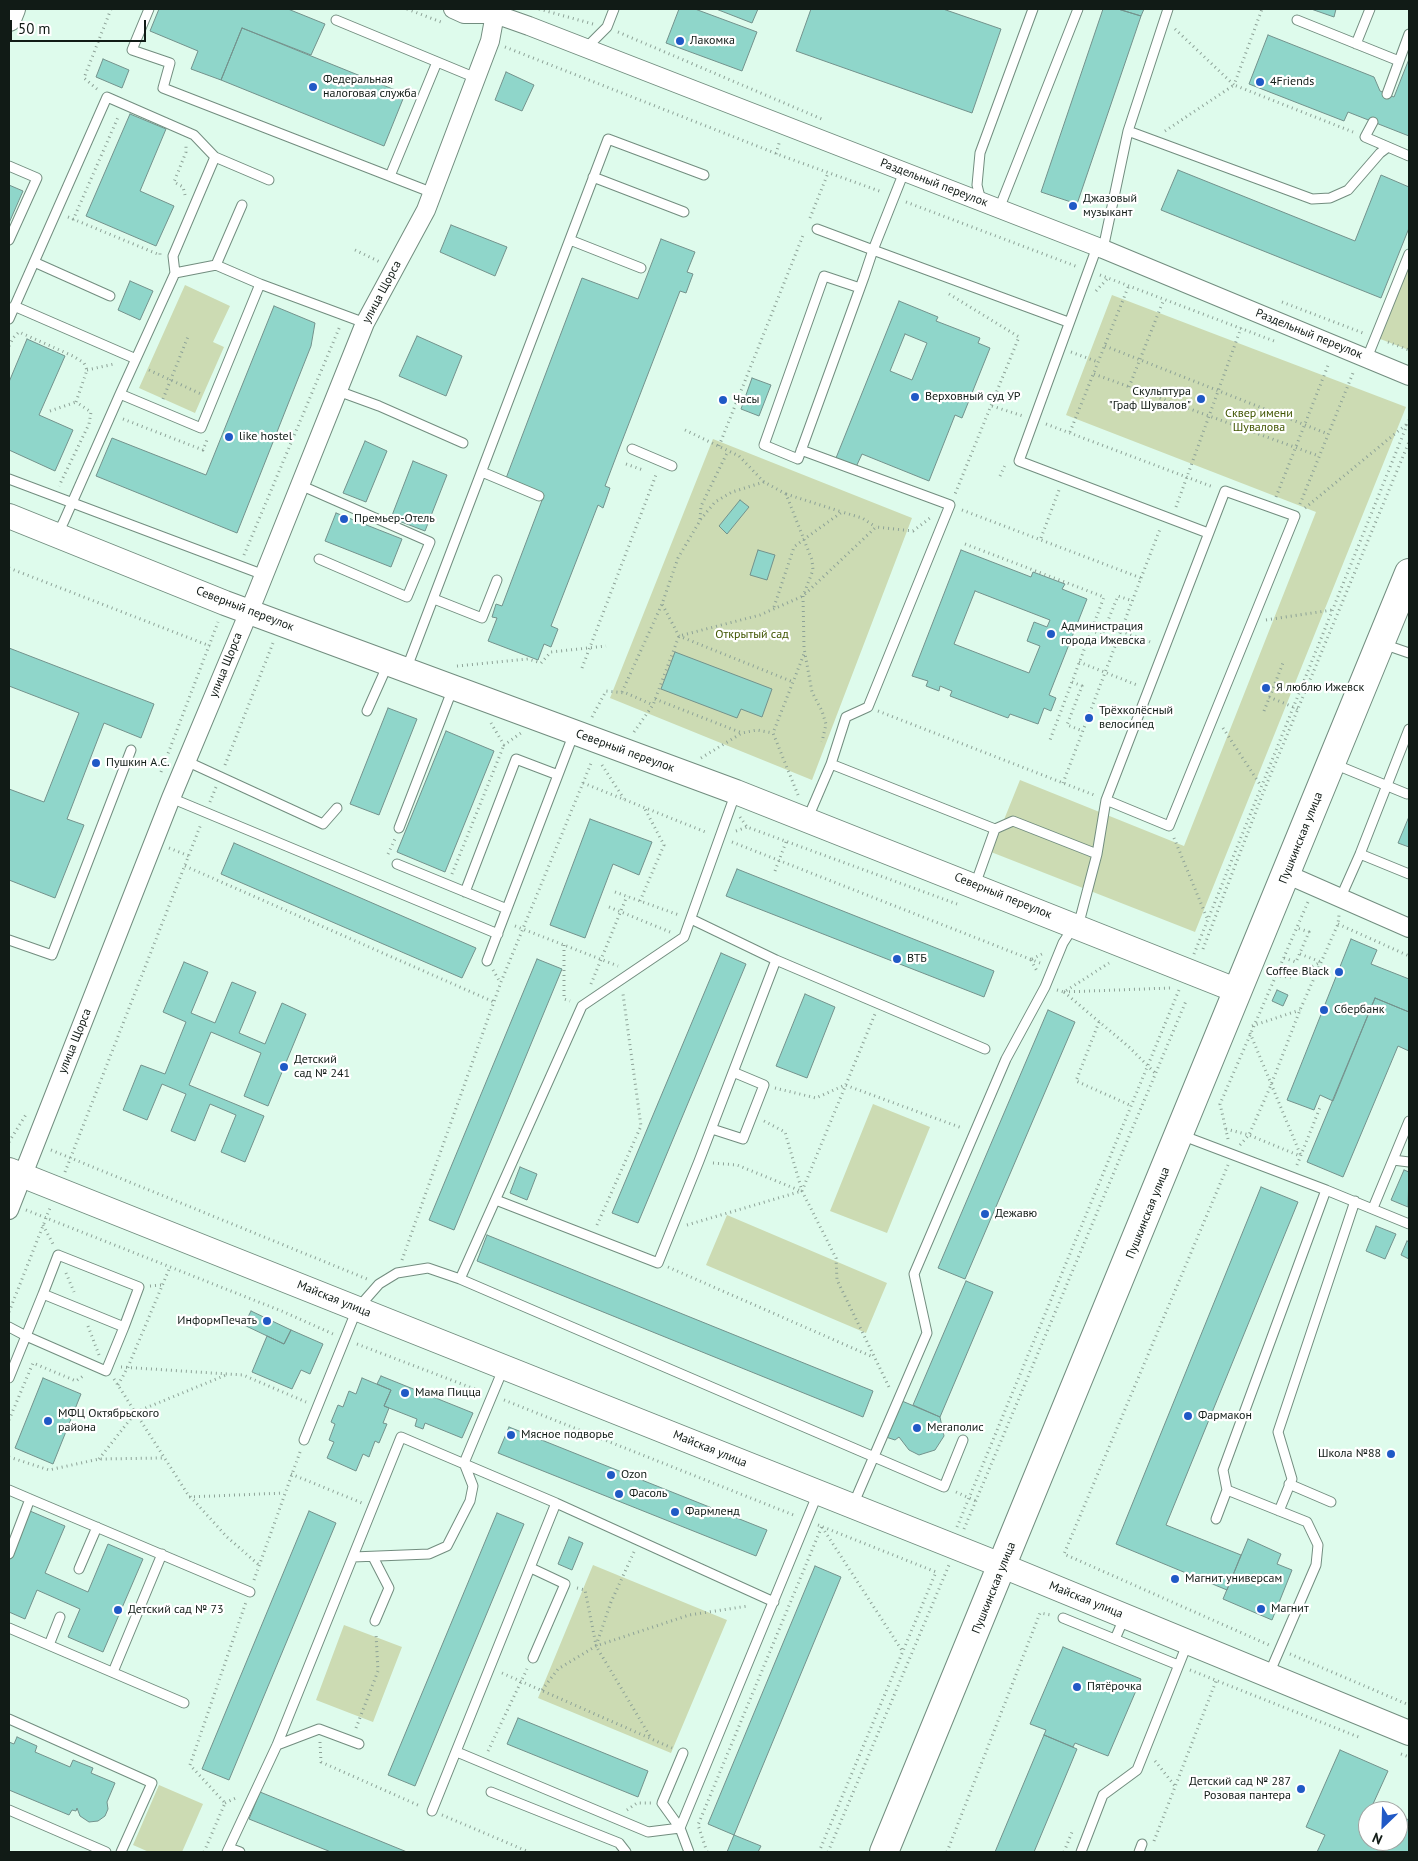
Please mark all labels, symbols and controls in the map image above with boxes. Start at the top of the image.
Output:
scale bar [12,10,149,42]
text: 50 m [18,19,51,38]
place label: Лакомка [690,34,735,48]
marker: Лакомка [674,35,686,47]
place label: Федеральная налоговая служба [323,73,417,101]
place label: 4Friends [1270,75,1314,89]
marker: 4Friends [1254,76,1266,88]
marker: Федеральная налоговая служба [307,81,319,93]
street label: Раздельный переулок [878,156,990,210]
place label: Джазовый музыкант [1083,192,1137,220]
marker: Джазовый музыкант [1067,200,1079,212]
street label: улица Щорса [359,258,405,326]
street label: Раздельный переулок [1253,306,1365,362]
place label: Скульптура "Граф Шувалов" [1109,385,1191,413]
place label: Верховный суд УР [925,390,1021,404]
marker: Верховный суд УР [909,391,921,403]
place label: Часы [733,393,760,407]
marker: Скульптура "Граф Шувалов" [1195,393,1207,405]
marker: Часы [717,394,729,406]
park label: Сквер имени Шувалова [1225,407,1293,435]
place label: like hostel [239,430,292,444]
marker: like hostel [223,431,235,443]
place label: Премьер-Отель [354,512,435,526]
marker: Премьер-Отель [338,513,350,525]
street label: Северный переулок [194,584,296,634]
place label: Администрация города Ижевска [1061,620,1145,648]
park label: Открытый сад [715,628,789,642]
marker: Администрация города Ижевска [1045,628,1057,640]
street label: улица Щорса [206,630,246,700]
place label: Я люблю Ижевск [1276,681,1364,695]
marker: Я люблю Ижевск [1260,682,1272,694]
place label: Трёхколёсный велосипед [1099,704,1173,732]
marker: Трёхколёсный велосипед [1083,712,1095,724]
street label: Северный переулок [574,726,676,776]
place label: Пушкин А.С. [106,756,170,770]
marker: Пушкин А.С. [90,757,102,769]
street label: Пушкинская улица [1276,790,1326,886]
street label: Северный переулок [952,870,1054,922]
place label: ВТБ [907,952,927,966]
marker: ВТБ [891,953,903,965]
place label: Coffee Black [1266,965,1329,979]
marker: Coffee Black [1333,966,1345,978]
place label: Сбербанк [1334,1003,1384,1017]
marker: Сбербанк [1318,1004,1330,1016]
street label: улица Щорса [55,1006,95,1076]
place label: Детский сад № 241 [294,1053,350,1081]
marker: Детский сад № 241 [278,1061,290,1073]
street label: Пушкинская улица [1123,1165,1173,1261]
place label: Дежавю [995,1207,1037,1221]
marker: Дежавю [979,1208,991,1220]
street label: Майская улица [295,1278,373,1320]
place label: ИнформПечать [177,1314,257,1328]
marker: ИнформПечать [261,1315,273,1327]
place label: Мама Пицца [415,1386,481,1400]
marker: Мама Пицца [399,1387,411,1399]
place label: МФЦ Октябрьского района [58,1407,159,1435]
place label: Фармакон [1198,1409,1252,1423]
marker: Фармакон [1182,1410,1194,1422]
marker: МФЦ Октябрьского района [42,1415,54,1427]
place label: Мегаполис [927,1421,984,1435]
marker: Мегаполис [911,1422,923,1434]
place label: Мясное подворье [521,1428,614,1442]
street label: Майская улица [671,1428,749,1470]
marker: Мясное подворье [505,1429,517,1441]
place label: Школа №88 [1318,1447,1381,1461]
marker: Школа №88 [1385,1448,1397,1460]
place label: Ozon [621,1468,647,1482]
marker: Ozon [605,1469,617,1481]
place label: Фасоль [629,1487,667,1501]
marker: Фасоль [613,1488,625,1500]
place label: Фармленд [685,1505,740,1519]
marker: Фармленд [669,1506,681,1518]
street label: Пушкинская улица [969,1540,1019,1636]
place label: Магнит универсам [1185,1572,1282,1586]
marker: Магнит универсам [1169,1573,1181,1585]
street label: Майская улица [1047,1579,1125,1621]
place label: Магнит [1271,1602,1309,1616]
place label: Детский сад № 73 [128,1603,224,1617]
marker: Магнит [1255,1603,1267,1615]
marker: Детский сад № 73 [112,1604,124,1616]
place label: Пятёрочка [1087,1680,1142,1694]
marker: Пятёрочка [1071,1681,1083,1693]
place label: Детский сад № 287 Розовая пантера [1189,1775,1291,1803]
marker: Детский сад № 287 Розовая пантера [1295,1783,1307,1795]
north arrow [1358,1801,1408,1851]
text: N [1369,1829,1385,1849]

